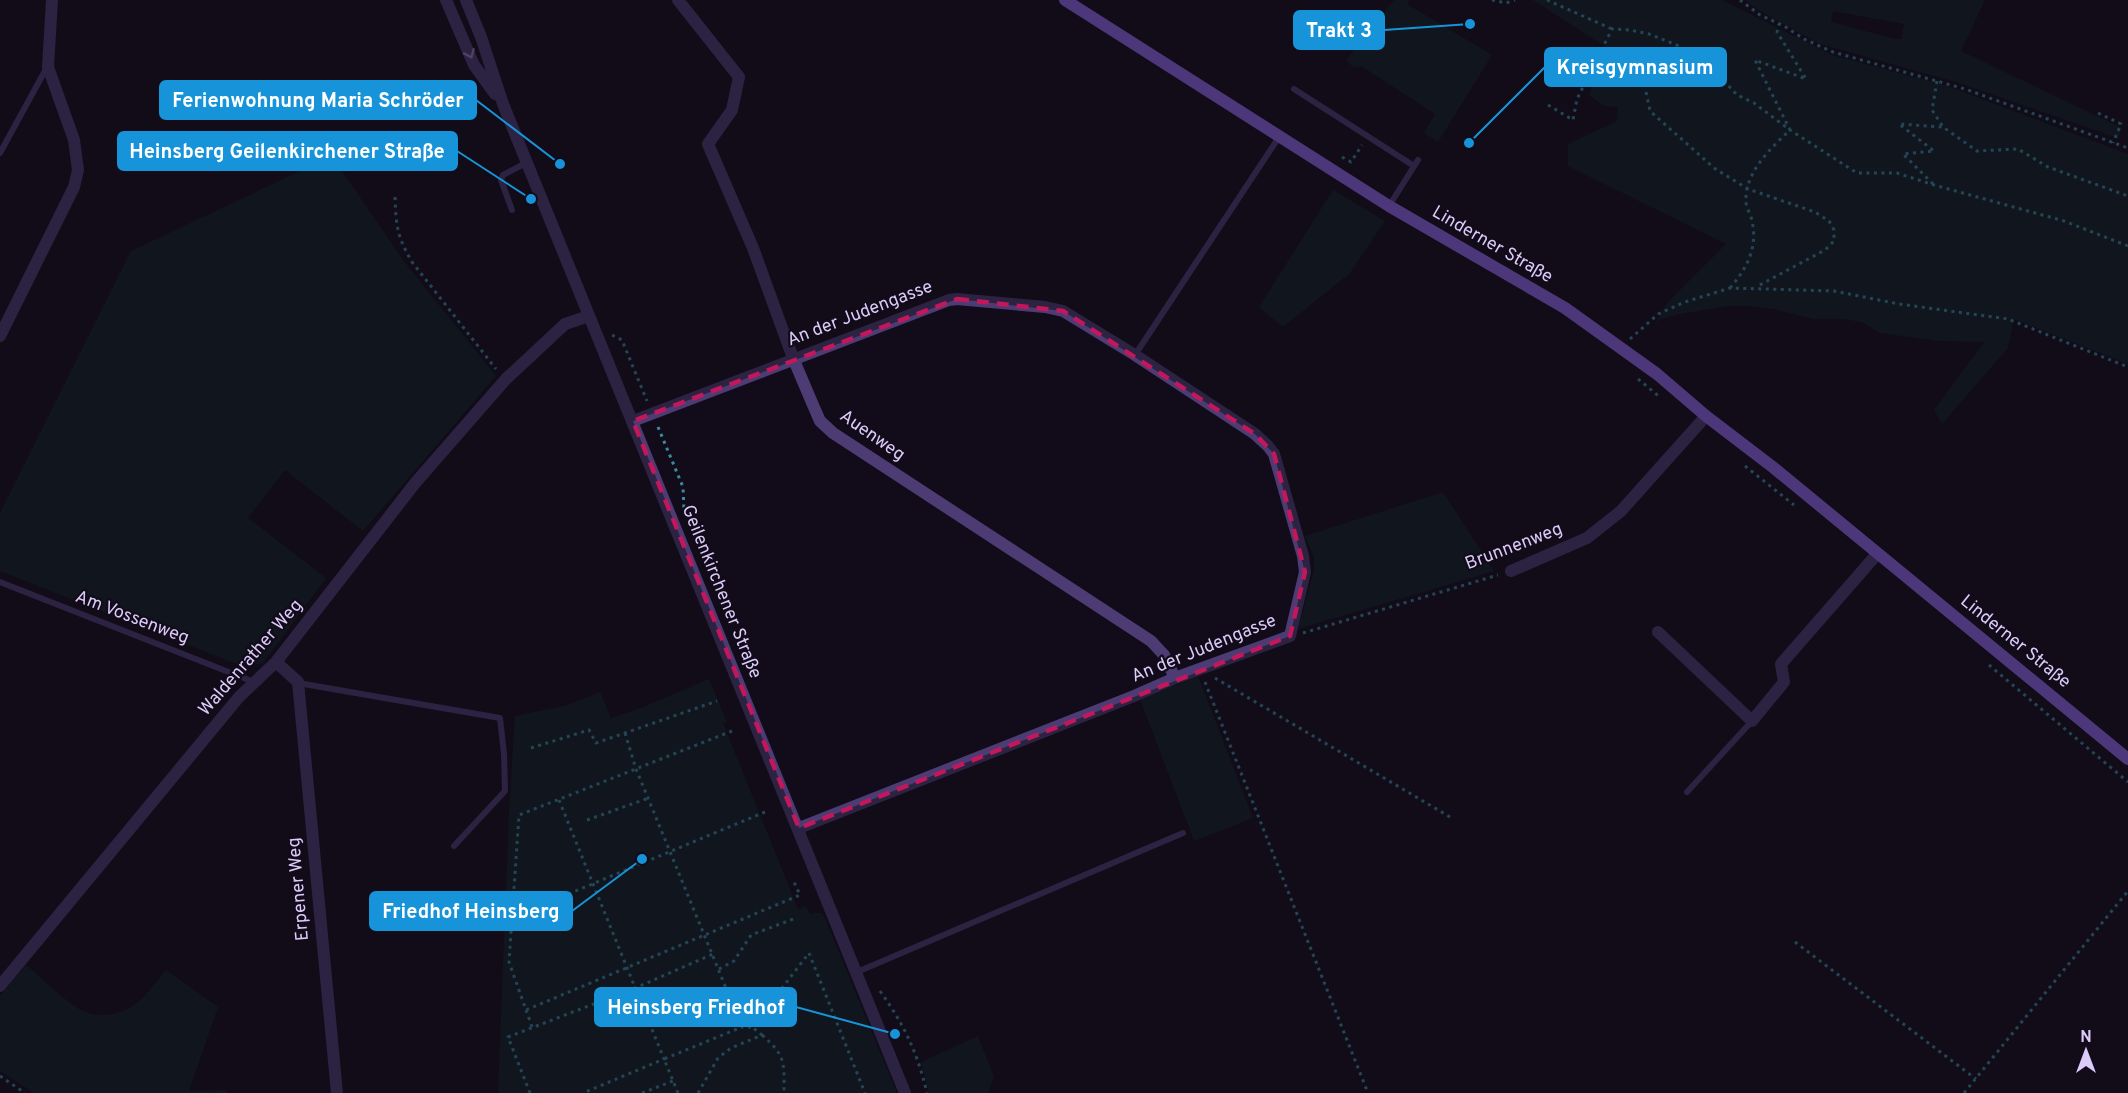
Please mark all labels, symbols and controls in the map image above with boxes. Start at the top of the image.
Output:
callout: Trakt 3 [1294,11,1384,49]
text: Trakt 3 [1306,19,1372,45]
one-way arrow [462,47,474,58]
callout: Kreisgymnasium [1545,48,1726,86]
text: Kreisgymnasium [1557,56,1714,82]
callout: Ferienwohnung Maria Schröder [160,81,476,119]
text: Ferienwohnung Maria Schröder [172,89,464,115]
callout: Heinsberg Geilenkirchener Straße [118,132,457,170]
text: Heinsberg Geilenkirchener Straße [129,140,445,166]
street label: Linderner Straße [1427,201,1557,289]
street label: An der Judengasse [784,276,936,352]
street label: Auenweg [835,405,909,467]
street label: Geilenkirchener Straße [676,502,766,682]
street label: Brunnenweg [1462,518,1566,576]
street label: Am Vossenweg [72,586,192,650]
street label: Linderner Straße [1955,590,2075,694]
street label: Waldenrather Weg [194,595,308,721]
street label: An der Judengasse [1128,609,1280,689]
street label: Erpener Weg [283,836,315,942]
callout: Friedhof Heinsberg [370,892,572,930]
text: Friedhof Heinsberg [382,900,560,926]
callout: Heinsberg Friedhof [595,988,796,1026]
text: Heinsberg Friedhof [607,996,785,1022]
north arrow [2056,1021,2116,1081]
text: N [2080,1028,2092,1048]

